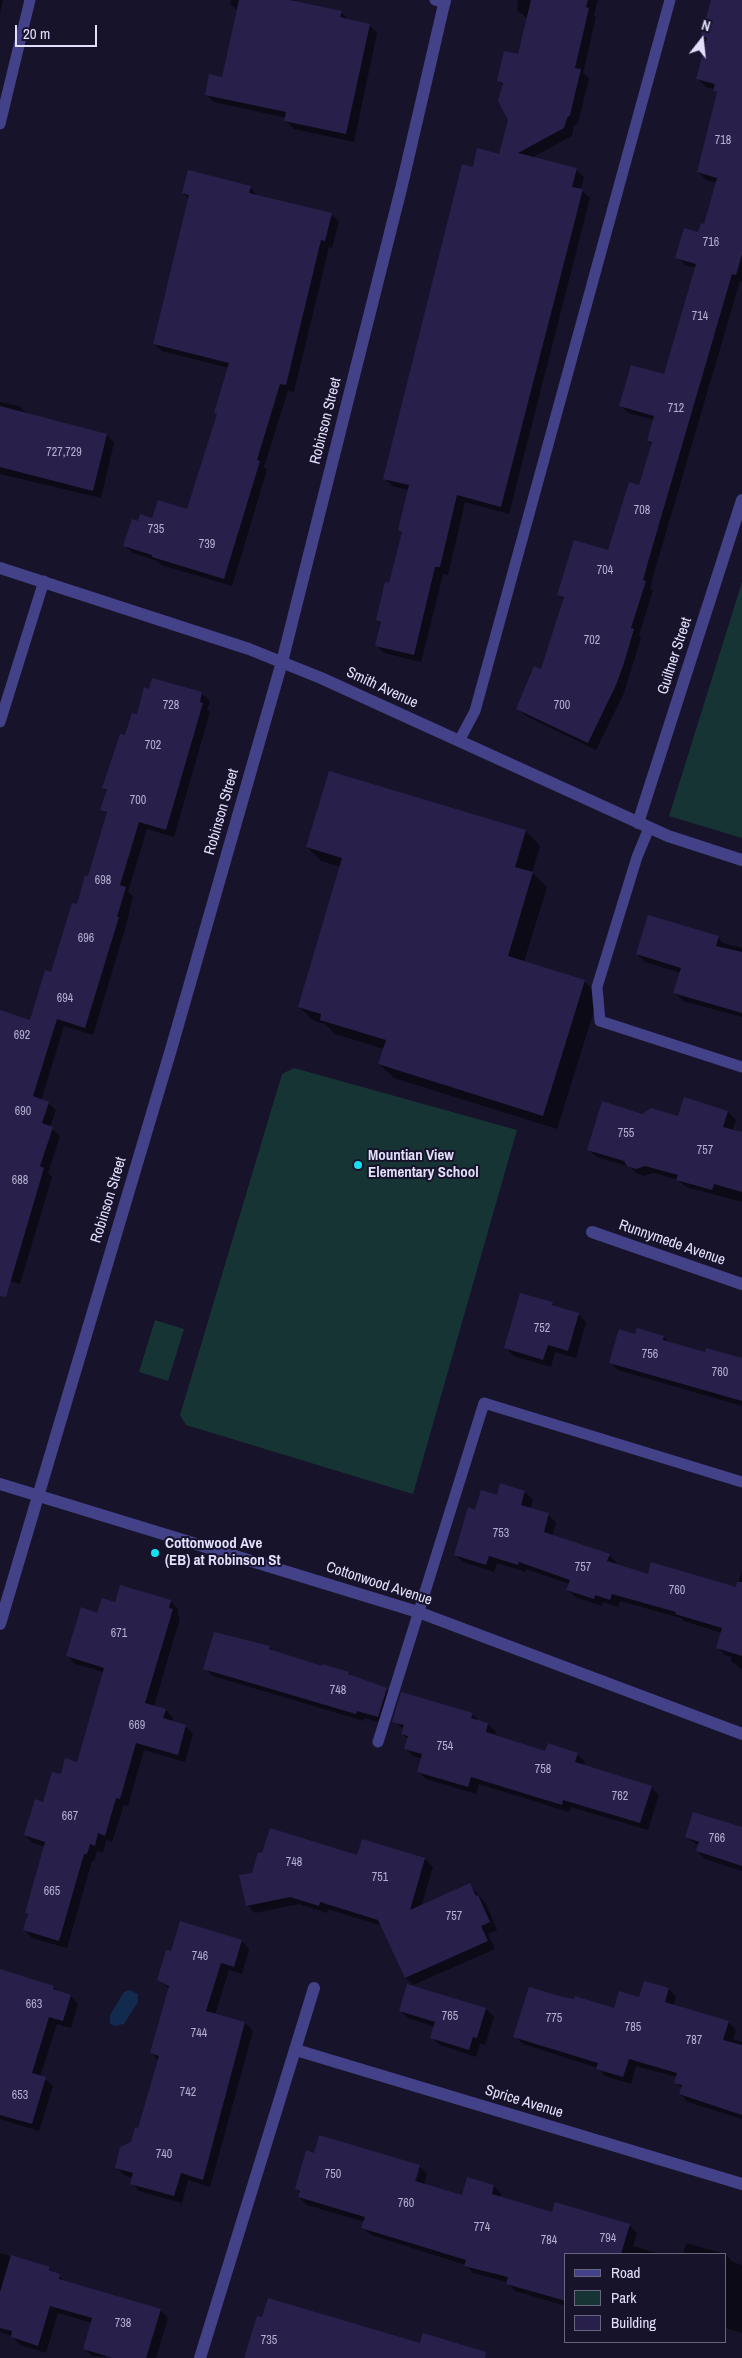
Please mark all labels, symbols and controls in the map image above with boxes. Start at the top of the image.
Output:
scale bar [18,15,100,47]
north arrow [677,15,727,65]
text: N [700,16,713,35]
text: 20 m [23,23,50,44]
house number: 718 [715,134,731,148]
house number: 716 [703,236,719,250]
house number: 714 [692,310,708,324]
street label: Robinson Street [307,376,345,466]
house number: 712 [668,402,684,416]
house number: 727,729 [46,446,82,460]
house number: 708 [634,504,650,518]
house number: 735 [148,523,164,537]
house number: 739 [199,538,215,552]
house number: 704 [597,564,613,578]
street label: Guiltner Street [654,615,696,697]
house number: 702 [584,634,600,648]
street label: Smith Avenue [343,664,421,712]
house number: 728 [163,699,179,713]
house number: 700 [554,699,570,713]
house number: 702 [145,739,161,753]
street label: Robinson Street [201,767,243,857]
house number: 700 [130,794,146,808]
house number: 698 [95,874,111,888]
house number: 696 [78,932,94,946]
house number: 694 [57,992,73,1006]
house number: 692 [14,1029,30,1043]
house number: 690 [15,1105,31,1119]
house number: 755 [618,1127,634,1141]
house number: 757 [697,1144,713,1158]
place label: Mountian View Elementary School [368,1147,479,1182]
street label: Robinson Street [87,1155,131,1245]
marker: Mountian View Elementary School [352,1159,364,1171]
house number: 688 [12,1174,28,1188]
street label: Runnymede Avenue [616,1216,728,1270]
house number: 752 [534,1322,550,1336]
house number: 756 [642,1348,658,1362]
house number: 760 [712,1366,728,1380]
house number: 753 [493,1527,509,1541]
place label: Cottonwood Ave (EB) at Robinson St [165,1535,280,1570]
marker: Cottonwood Ave (EB) at Robinson St [149,1547,161,1559]
street label: Cottonwood Avenue [324,1558,434,1610]
house number: 757 [575,1561,591,1575]
house number: 760 [669,1584,685,1598]
house number: 671 [111,1627,127,1641]
house number: 748 [330,1684,346,1698]
house number: 669 [129,1719,145,1733]
house number: 754 [437,1740,453,1754]
house number: 758 [535,1763,551,1777]
house number: 762 [612,1790,628,1804]
house number: 667 [62,1810,78,1824]
house number: 766 [709,1832,725,1846]
house number: 748 [286,1856,302,1870]
house number: 751 [372,1871,388,1885]
house number: 665 [44,1885,60,1899]
house number: 757 [446,1910,462,1924]
house number: 746 [192,1950,208,1964]
house number: 663 [26,1998,42,2012]
house number: 765 [442,2010,458,2024]
house number: 775 [546,2012,562,2026]
house number: 785 [625,2021,641,2035]
house number: 744 [191,2027,207,2041]
house number: 787 [686,2034,702,2048]
street label: Sprice Avenue [483,2082,565,2122]
house number: 742 [180,2086,196,2100]
house number: 653 [12,2089,28,2103]
house number: 740 [156,2148,172,2162]
house number: 750 [325,2168,341,2182]
house number: 760 [398,2197,414,2211]
house number: 774 [474,2221,490,2235]
house number: 794 [600,2232,616,2246]
house number: 784 [541,2234,557,2248]
legend [564,2253,727,2343]
text: Road [611,2262,640,2283]
text: Park [611,2287,636,2308]
text: Building [611,2312,656,2333]
house number: 738 [115,2317,131,2331]
house number: 735 [261,2334,277,2348]

